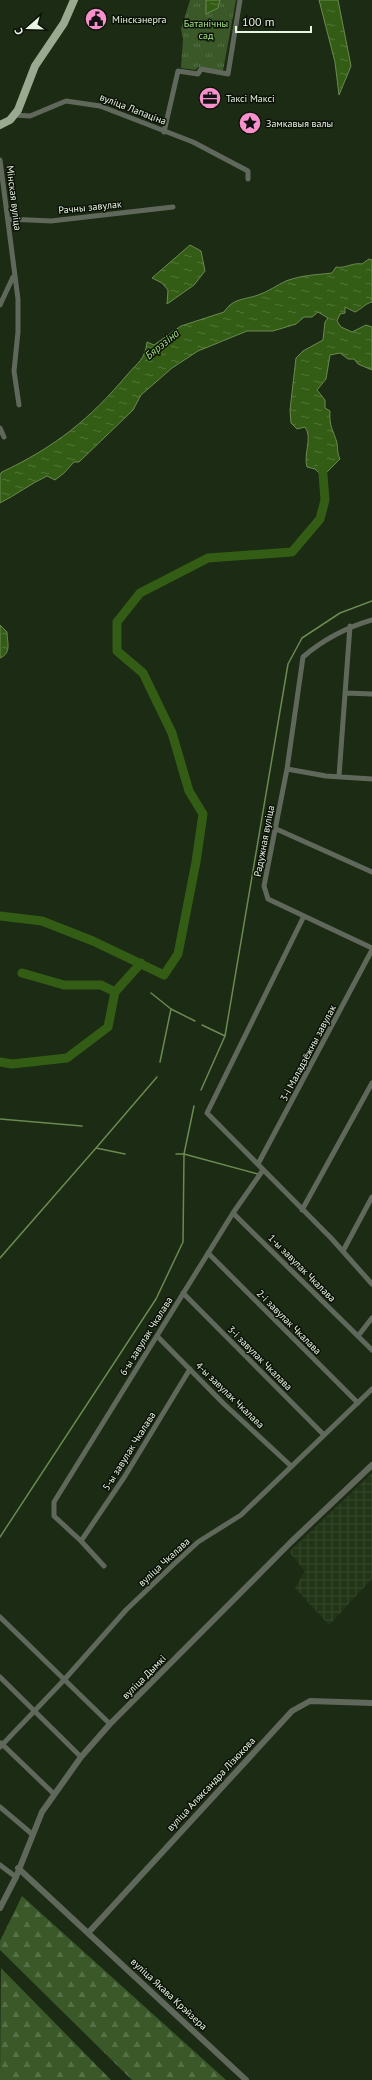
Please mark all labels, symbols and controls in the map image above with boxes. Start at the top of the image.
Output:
public building icon: Мінскэнерга [83,6,109,32]
north arrow [8,8,48,48]
scale bar [236,8,311,34]
place label: Мінскэнерга [112,13,167,26]
text: 100 m [242,14,275,29]
park label: Батанічны сад [184,17,228,42]
text: С [11,26,26,37]
office icon: Таксі Максі [197,85,223,111]
street label: вуліца Лапаціна [98,90,168,128]
place label: Таксі Максі [226,92,275,105]
place icon: Замкавыя валы [237,110,263,136]
place label: Замкавыя валы [266,117,333,130]
street label: Мінская вуліца [4,165,24,231]
street label: Рачны завулак [58,197,122,217]
water label: Бярэзіна [142,326,182,362]
street label: Радужная вуліца [251,804,277,878]
street label: 3-і Маладзёжны завулак [277,1003,339,1103]
street label: 1-ы завулак Чкалава [265,1231,339,1305]
street label: 2-і завулак Чкалава [254,1287,324,1357]
street label: 6-ы завулак Чкалава [117,1294,175,1378]
street label: 3-і завулак Чкалава [225,1323,295,1393]
street label: 4-ы завулак Чкалава [193,1359,267,1431]
street label: 5-ы завулак Чкалава [100,1409,158,1493]
street label: вуліца Чкалава [135,1535,193,1589]
street label: вуліца Дымкі [119,1652,169,1702]
street label: вуліца Аляксандра Лізюкова [164,1734,258,1834]
street label: вуліца Якава Крэйзера [128,1955,210,2033]

